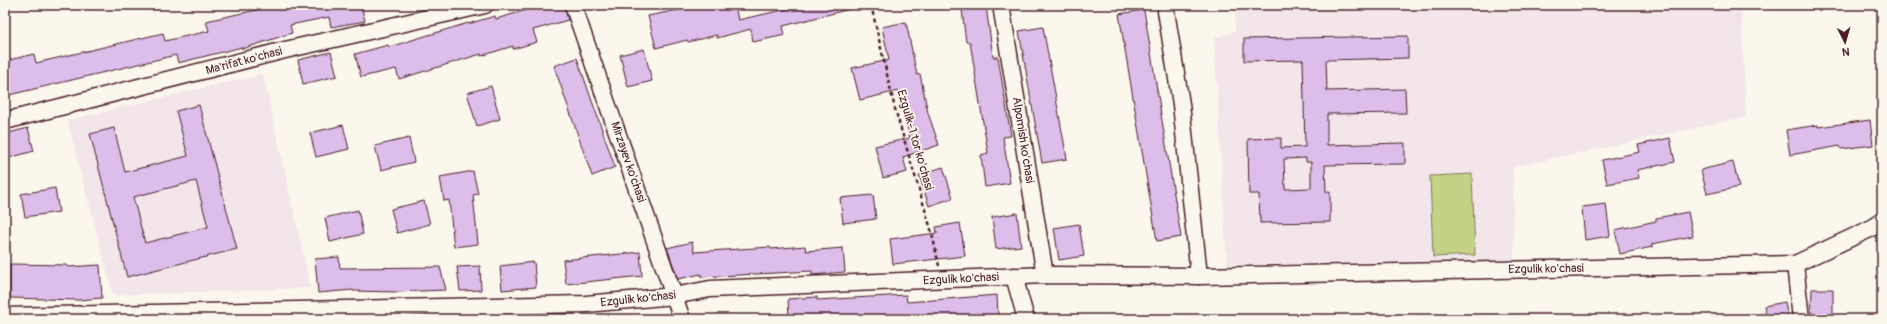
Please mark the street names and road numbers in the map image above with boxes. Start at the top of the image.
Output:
street label: Ma'rifat ko'chasi [204,44,284,78]
street label: Ezgulik-1 tor ko'chasi [893,88,937,192]
street label: Alpomish ko'chasi [1009,96,1037,184]
street label: Mirzayev ko'chasi [607,120,649,204]
street label: Ezgulik ko'chasi [1508,261,1584,277]
street label: Ezgulik ko'chasi [923,270,999,288]
street label: Ezgulik ko'chasi [600,288,676,310]

